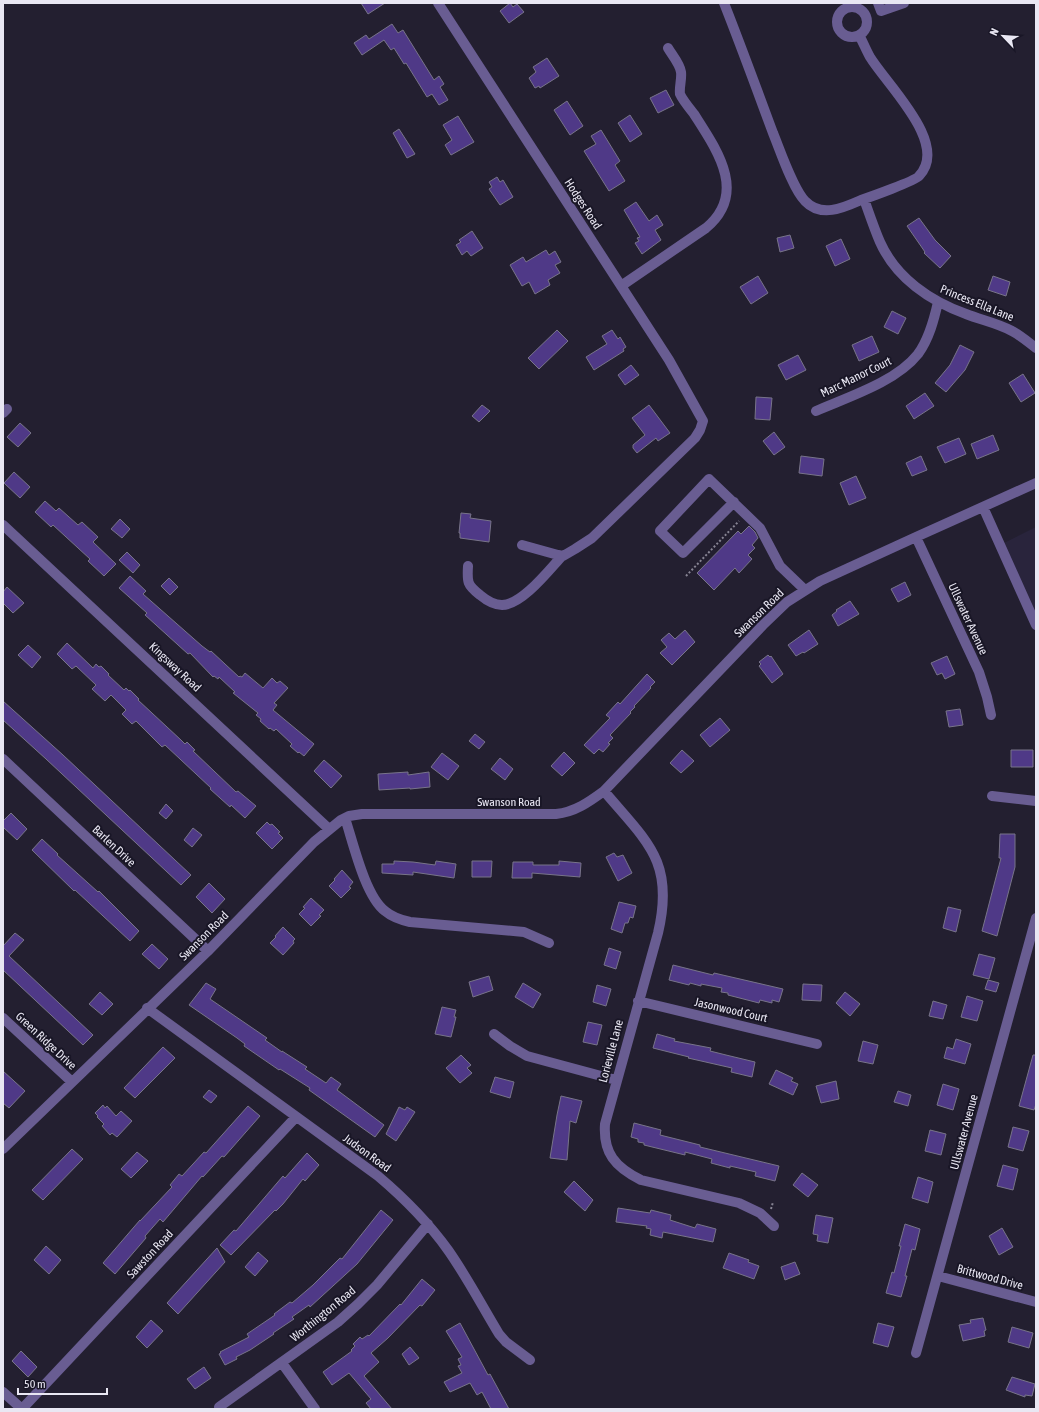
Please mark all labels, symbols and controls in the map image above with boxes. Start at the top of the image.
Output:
north arrow [983,16,1023,56]
text: N [987,26,1001,37]
street label: Hodges Road [561,176,605,232]
street label: Princess Ella Lane [938,282,1016,324]
street label: Marc Manor Court [818,354,894,400]
street label: Ullswater Avenue [945,581,991,657]
street label: Swanson Road [731,586,787,640]
street label: Kingsway Road [146,639,204,695]
street label: Swanson Road [477,795,541,809]
street label: Barlen Drive [89,822,139,870]
street label: Swanson Road [177,909,231,963]
street label: Jasonwood Court [693,995,769,1025]
street label: Green Ridge Drive [13,1009,79,1073]
street label: Lorieville Lane [596,1018,626,1084]
street label: Ullswater Avenue [947,1093,981,1171]
street label: Judson Road [340,1131,394,1175]
street label: Sawston Road [124,1227,176,1281]
street label: Brittwood Drive [955,1261,1025,1293]
street label: Worthington Road [288,1283,358,1345]
scale bar [18,1370,107,1396]
text: 50 m [24,1377,46,1391]

